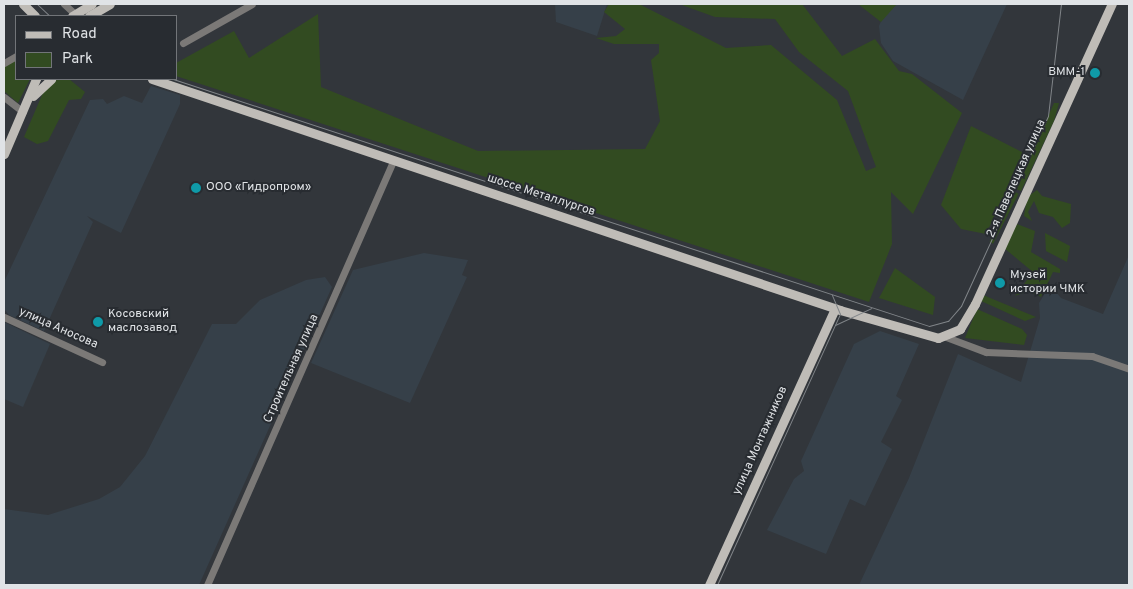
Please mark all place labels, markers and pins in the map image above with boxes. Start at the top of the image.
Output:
place label: ВММ-1 [1048,66,1085,80]
marker: ВММ-1 [1089,67,1101,79]
place label: ООО «Гидропром» [206,181,311,195]
marker: ООО «Гидропром» [190,182,202,194]
place label: Музей истории ЧМК [1010,269,1085,297]
marker: Музей истории ЧМК [994,277,1006,289]
place label: Косовский маслозавод [108,308,177,336]
marker: Косовский маслозавод [92,316,104,328]

